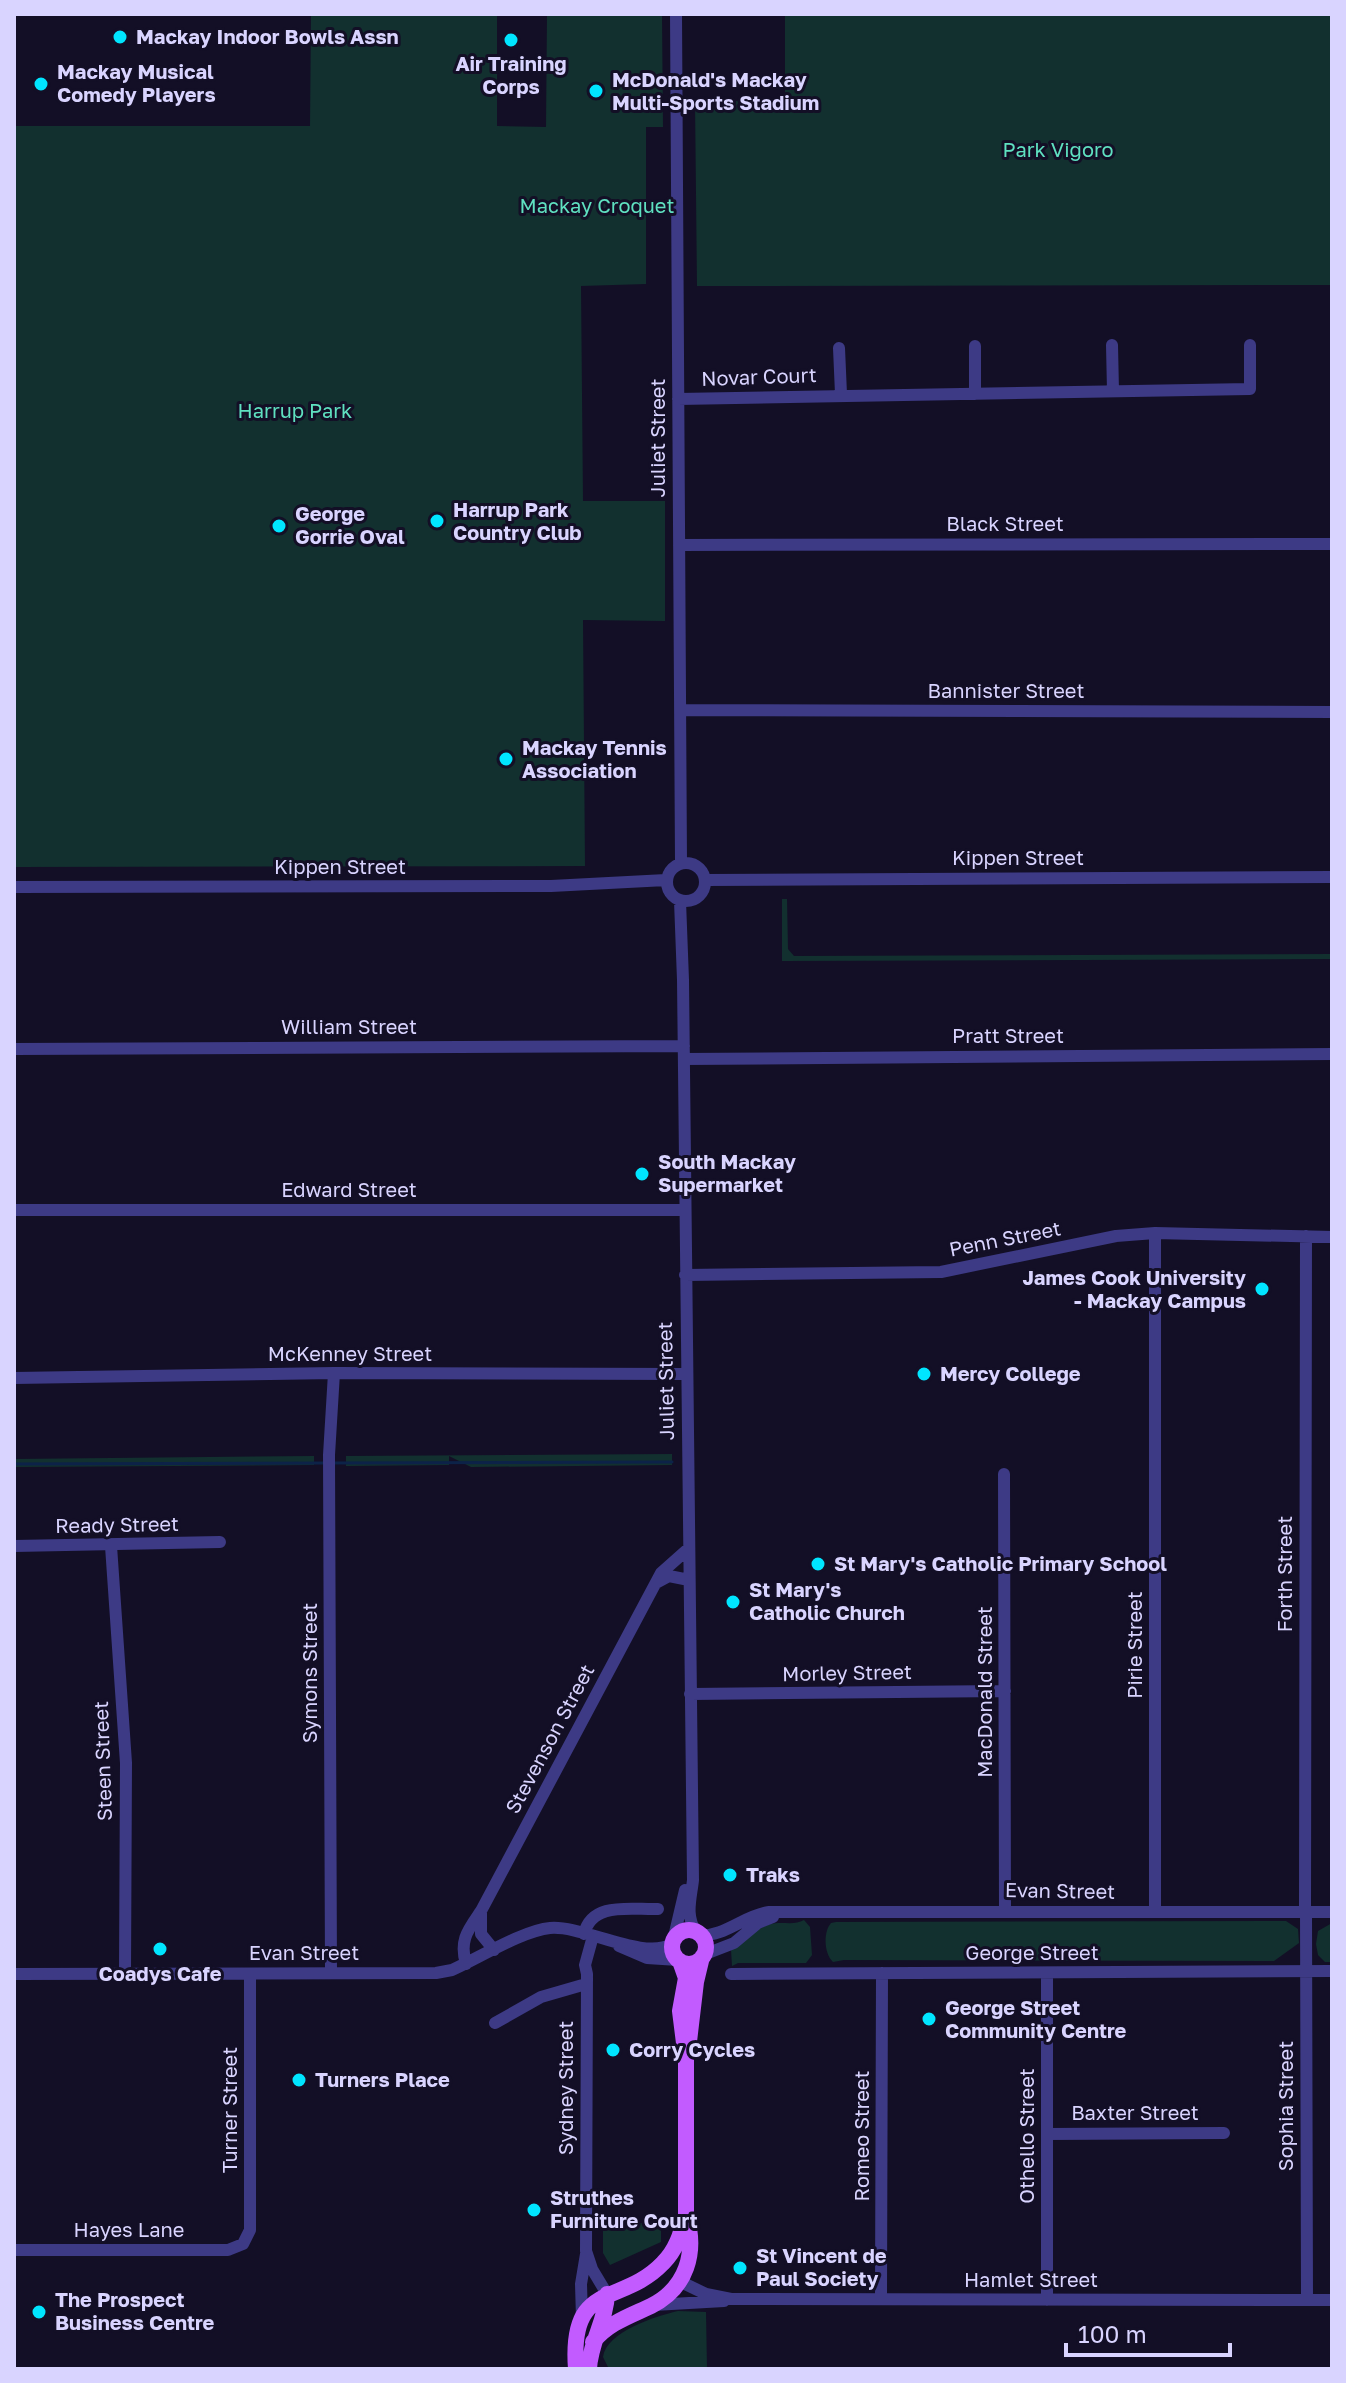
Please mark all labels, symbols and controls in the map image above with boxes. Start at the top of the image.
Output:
place label: Mackay Indoor Bowls Assn [136,24,399,48]
marker: Mackay Indoor Bowls Assn [111,28,129,46]
marker: Air Training Corps [502,31,520,49]
place label: Air Training Corps [455,51,567,98]
place label: Mackay Musical Comedy Players [57,59,216,106]
place label: McDonald's Mackay Multi-Sports Stadium [612,67,819,114]
marker: Mackay Musical Comedy Players [32,75,50,93]
marker: McDonald's Mackay Multi-Sports Stadium [587,82,605,100]
park label: Park Vigoro [1003,137,1113,161]
park label: Mackay Croquet [520,193,674,217]
street label: Novar Court [701,362,817,390]
street label: Juliet Street [645,379,669,497]
park label: Harrup Park [238,398,352,422]
place label: Harrup Park Country Club [453,497,582,544]
place label: George Gorrie Oval [295,501,405,548]
street label: Black Street [946,511,1064,535]
marker: Harrup Park Country Club [428,512,446,530]
marker: George Gorrie Oval [270,517,288,535]
street label: Bannister Street [928,678,1084,702]
place label: Mackay Tennis Association [522,735,667,782]
marker: Mackay Tennis Association [497,750,515,768]
street label: Kippen Street [952,845,1084,869]
street label: Kippen Street [274,854,406,878]
street label: William Street [281,1014,417,1038]
street label: Pratt Street [952,1023,1064,1047]
place label: South Mackay Supermarket [658,1149,796,1196]
marker: South Mackay Supermarket [633,1165,651,1183]
street label: Edward Street [281,1177,417,1201]
street label: Penn Street [947,1215,1063,1261]
place label: James Cook University - Mackay Campus [1022,1265,1246,1312]
marker: James Cook University - Mackay Campus [1253,1280,1271,1298]
street label: Juliet Street [652,1321,678,1441]
street label: McKenney Street [268,1341,432,1365]
place label: Mercy College [940,1361,1081,1385]
marker: Mercy College [915,1365,933,1383]
street label: Ready Street [55,1511,179,1537]
street label: Forth Street [1272,1516,1296,1632]
place label: St Mary's Catholic Primary School [834,1551,1167,1575]
marker: St Mary's Catholic Primary School [809,1555,827,1573]
place label: St Mary's Catholic Church [749,1577,905,1624]
street label: Pirie Street [1122,1591,1146,1699]
marker: St Mary's Catholic Church [724,1593,742,1611]
street label: Symons Street [297,1603,321,1743]
street label: MacDonald Street [972,1606,996,1778]
street label: Morley Street [782,1659,912,1685]
street label: Stevenson Street [500,1660,599,1817]
street label: Steen Street [88,1701,116,1821]
place label: Traks [746,1862,800,1886]
marker: Traks [721,1866,739,1884]
street label: Evan Street [1005,1877,1115,1903]
marker: Coadys Cafe [151,1940,169,1958]
street label: Evan Street [249,1940,359,1964]
street label: George Street [965,1940,1099,1964]
place label: Coadys Cafe [99,1961,222,1985]
place label: George Street Community Centre [945,1995,1126,2042]
marker: George Street Community Centre [920,2010,938,2028]
street label: Sydney Street [553,2021,577,2155]
place label: Corry Cycles [629,2037,755,2061]
marker: Corry Cycles [604,2041,622,2059]
street label: Sophia Street [1273,2041,1297,2171]
street label: Turner Street [217,2047,241,2173]
place label: Turners Place [315,2067,450,2091]
street label: Othello Street [1014,2068,1038,2204]
marker: Turners Place [290,2071,308,2089]
street label: Romeo Street [849,2071,873,2201]
street label: Baxter Street [1071,2100,1199,2124]
place label: Struthes Furniture Court [550,2185,698,2232]
marker: Struthes Furniture Court [525,2201,543,2219]
street label: Hayes Lane [74,2217,184,2241]
place label: St Vincent de Paul Society [756,2243,887,2290]
marker: St Vincent de Paul Society [731,2259,749,2277]
street label: Hamlet Street [964,2267,1098,2291]
place label: The Prospect Business Centre [55,2287,215,2334]
marker: The Prospect Business Centre [30,2303,48,2321]
scale bar [1066,2307,1230,2357]
text: 100 m [1078,2319,1147,2348]

